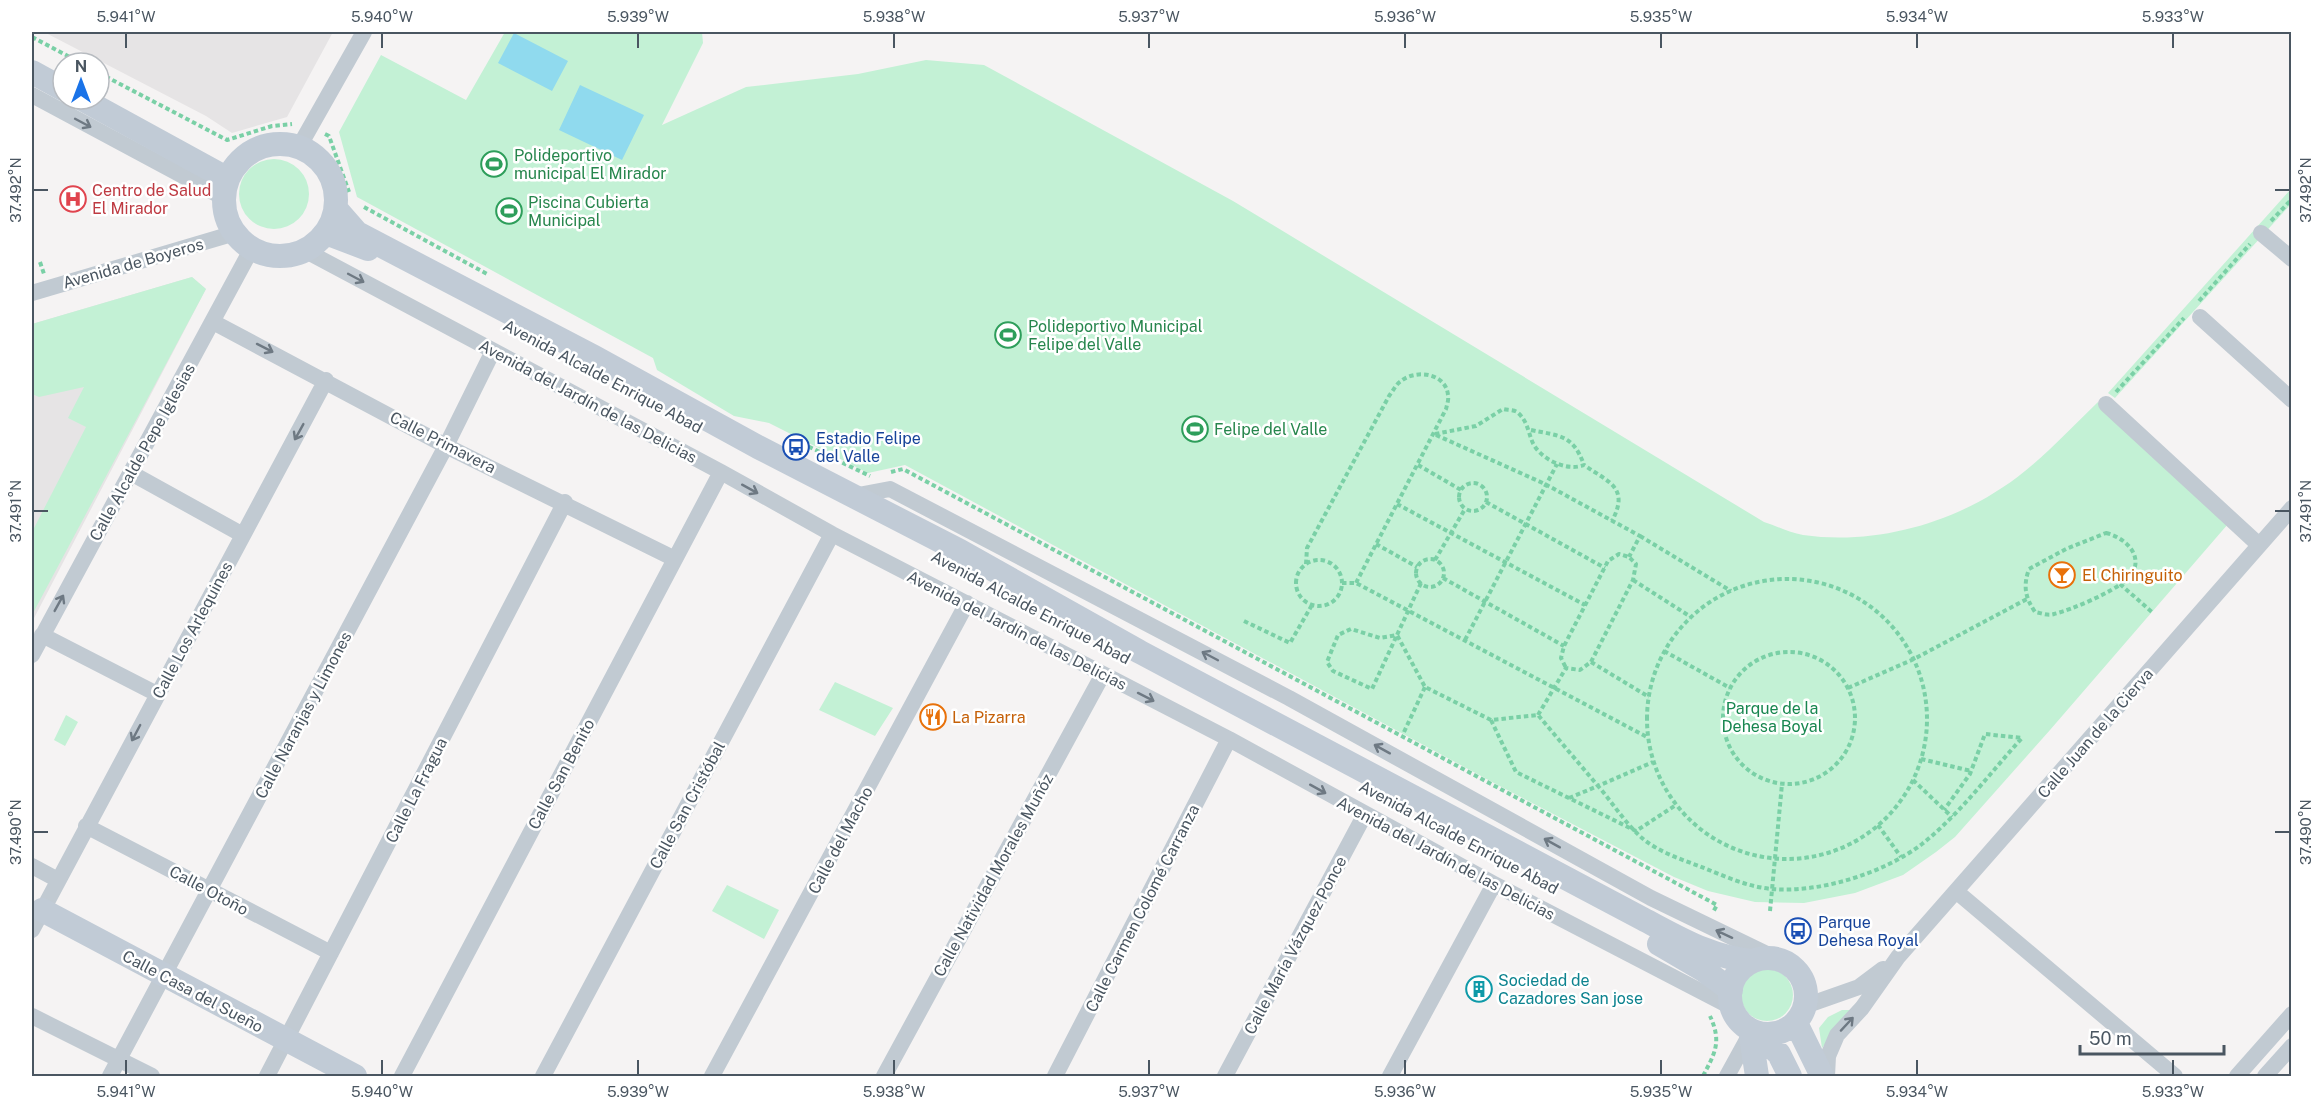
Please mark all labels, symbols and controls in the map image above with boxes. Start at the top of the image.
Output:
text: 5.941°W [96,8,156,25]
text: 5.940°W [351,8,413,25]
text: 5.939°W [607,8,669,25]
text: 5.938°W [863,8,925,25]
text: 5.937°W [1118,8,1180,25]
text: 5.936°W [1374,8,1436,25]
text: 5.935°W [1630,8,1692,25]
text: 5.934°W [1886,8,1948,25]
text: 5.933°W [2142,8,2204,25]
north arrow [51,51,111,111]
text: N [75,57,87,76]
one-way arrow [74,117,91,129]
place label: Polideportivo municipal El Mirador [514,146,666,183]
sports icon: Polideportivo municipal El Mirador [479,149,509,179]
text: 37.492°N [7,157,24,223]
text: 37.492°N [2297,157,2314,223]
place label: Centro de Salud El Mirador [92,181,211,218]
hospital icon: Centro de Salud El Mirador [58,184,88,214]
place label: Piscina Cubierta Municipal [528,193,649,230]
sports icon: Piscina Cubierta Municipal [494,196,524,226]
street label: Avenida de Boyeros [61,234,206,293]
one-way arrow [347,272,364,284]
street label: Avenida Alcalde Enrique Abad [500,316,706,437]
place label: Polideportivo Municipal Felipe del Valle [1028,317,1203,354]
sports icon: Polideportivo Municipal Felipe del Valle [993,320,1023,350]
street label: Avenida del Jardín de las Delicias [476,336,700,467]
one-way arrow [255,343,273,355]
street label: Calle Alcalde Pepe Iglesias [86,360,199,544]
street label: Calle Primavera [387,408,499,477]
sports icon: Felipe del Valle [1180,414,1210,444]
place label: Felipe del Valle [1214,420,1327,439]
one-way arrow [293,422,304,440]
place label: Estadio Felipe del Valle [816,429,921,466]
bus stop icon: Estadio Felipe del Valle [781,432,811,462]
text: 37.491°N [7,480,24,542]
text: 37.491°N [2297,480,2314,542]
one-way arrow [741,483,758,495]
street label: Avenida Alcalde Enrique Abad [928,547,1134,668]
street label: Calle Los Arlequines [148,559,236,702]
bar icon: El Chiringuito [2047,560,2077,590]
place label: El Chiringuito [2082,566,2182,585]
street label: Avenida del Jardín de las Delicias [904,567,1130,694]
one-way arrow [54,595,65,613]
street label: Calle Naranjas y Limones [251,629,356,802]
one-way arrow [1202,650,1219,662]
street label: Calle Juan de la Cierva [2034,664,2157,802]
one-way arrow [1137,691,1155,703]
park label: Parque de la Dehesa Boyal [1721,699,1823,736]
restaurant icon: La Pizarra [918,702,948,732]
place label: La Pizarra [952,708,1026,727]
street label: Calle San Benito [524,716,599,833]
one-way arrow [130,723,141,741]
street label: Calle La Fragua [382,734,451,846]
street label: Calle San Cristóbal [646,738,729,872]
one-way arrow [1373,742,1390,754]
street label: Calle Natividad Morales Muñóz [930,770,1057,980]
street label: Avenida Alcalde Enrique Abad [1356,777,1562,898]
street label: Calle del Macho [804,783,877,897]
one-way arrow [1309,783,1326,795]
street label: Avenida del Jardín de las Delicias [1334,793,1558,924]
text: 37.490°N [7,799,24,865]
text: 37.490°N [2297,799,2314,865]
street label: Calle Carmen Colomé Carranza [1082,801,1203,1015]
one-way arrow [1544,837,1561,849]
street label: Calle María Vázquez Ponce [1240,853,1351,1038]
street label: Calle Otoño [166,862,251,919]
place label: Parque Dehesa Royal [1818,913,1919,950]
bus stop icon: Parque Dehesa Royal [1783,916,1813,946]
one-way arrow [1716,928,1734,940]
street label: Calle Casa del Sueño [119,946,266,1037]
place label: Sociedad de Cazadores San jose [1498,971,1643,1008]
building icon: Sociedad de Cazadores San jose [1464,974,1494,1004]
one-way arrow [1840,1017,1854,1032]
scale bar [2080,1018,2224,1056]
text: 50 m [2089,1028,2132,1049]
text: 5.941°W [96,1083,156,1100]
text: 5.940°W [351,1083,413,1100]
text: 5.939°W [607,1083,669,1100]
text: 5.938°W [863,1083,925,1100]
text: 5.937°W [1118,1083,1180,1100]
text: 5.936°W [1374,1083,1436,1100]
text: 5.935°W [1630,1083,1692,1100]
text: 5.934°W [1886,1083,1948,1100]
text: 5.933°W [2142,1083,2204,1100]

